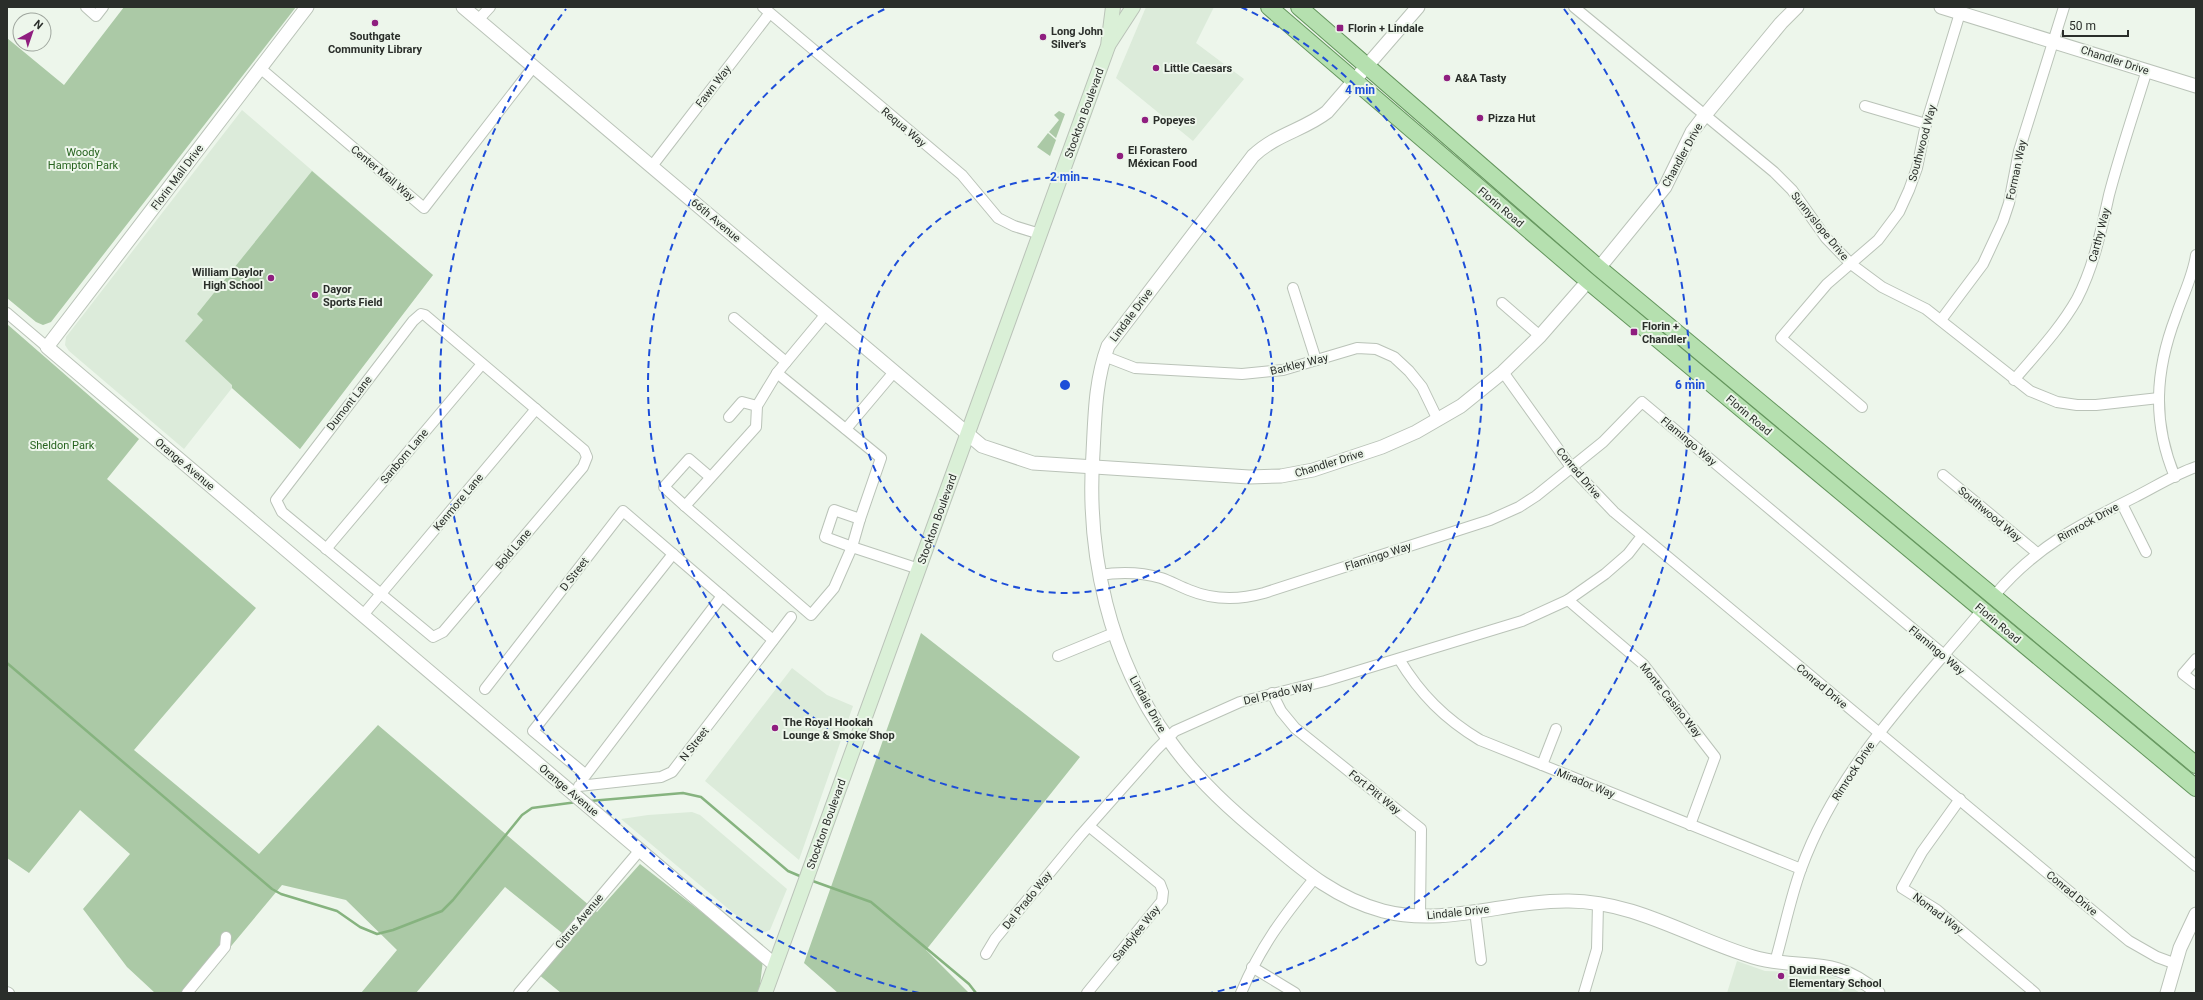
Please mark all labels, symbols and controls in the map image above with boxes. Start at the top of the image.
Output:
north arrow [12,12,52,52]
scale bar [2063,12,2128,38]
text: N [31,17,45,32]
marker: Southgate Community Library [370,18,380,28]
text: 50 m [2069,19,2096,33]
place label: Florin + Lindale [1348,22,1424,35]
marker: Florin + Lindale [1335,23,1345,33]
place label: Long John Silver's [1051,25,1103,51]
place label: Southgate Community Library [328,30,423,56]
marker: Long John Silver's [1038,32,1048,42]
street label: Chandler Drive [2079,43,2151,78]
street label: Fawn Way [693,62,734,110]
place label: Little Caesars [1164,62,1232,75]
marker: Little Caesars [1151,63,1161,73]
street label: Stockton Boulevard [1062,66,1107,160]
place label: A&A Tasty [1455,72,1507,85]
marker: A&A Tasty [1442,73,1452,83]
text: 4 min [1345,83,1375,97]
street label: Southwood Way [1906,103,1939,183]
street label: Requa Way [879,105,929,150]
place label: Pizza Hut [1488,112,1536,125]
marker: Pizza Hut [1475,113,1485,123]
place label: Popeyes [1153,114,1196,127]
marker: Popeyes [1140,115,1150,125]
street label: Chandler Drive [1660,121,1705,190]
street label: Forman Way [2004,138,2029,201]
street label: Florin Mall Drive [149,142,206,213]
street label: Center Mall Way [348,143,418,204]
place label: El Forastero Méxican Food [1128,144,1197,170]
park label: Woody Hampton Park [48,146,119,172]
marker: El Forastero Méxican Food [1115,151,1125,161]
text: 2 min [1050,170,1080,184]
street label: Florin Road [1475,185,1526,230]
street label: Sunnyslope Drive [1788,190,1851,263]
street label: 66th Avenue [688,196,743,245]
street label: Carthy Way [2086,206,2113,264]
place label: William Daylor High School [192,266,263,292]
marker: William Daylor High School [266,273,276,283]
place label: Dayor Sports Field [323,283,383,309]
street label: Lindale Drive [1107,286,1156,344]
marker: Dayor Sports Field [310,290,320,300]
place label: Florin + Chandler [1642,320,1686,346]
marker: Florin + Chandler [1629,327,1639,337]
street label: Barkley Way [1269,351,1330,378]
street label: Dumont Lane [324,373,375,433]
centre of rings [1058,378,1072,392]
text: 6 min [1675,378,1705,392]
street label: Florin Road [1723,393,1774,438]
street label: Flamingo Way [1658,414,1720,469]
street label: Sanborn Lane [378,426,431,486]
street label: Orange Avenue [152,436,217,493]
park label: Sheldon Park [30,439,95,452]
street label: Conrad Drive [1554,445,1604,502]
street label: Chandler Drive [1293,447,1365,480]
street label: Kenmore Lane [431,471,486,534]
street label: Stockton Boulevard [915,472,960,566]
street label: Southwood Way [1955,484,2025,545]
street label: Rimrock Drive [2055,500,2121,545]
street label: Bold Lane [493,526,534,572]
street label: Flamingo Way [1343,539,1414,573]
street label: D Street [557,555,592,594]
street label: Florin Road [1972,601,2023,646]
street label: Flamingo Way [1906,623,1968,678]
street label: Monte Casino Way [1637,661,1705,741]
street label: Conrad Drive [1794,661,1850,712]
street label: Lindale Drive [1127,674,1169,735]
street label: Del Prado Way [1242,679,1315,708]
place label: The Royal Hookah Lounge & Smoke Shop [783,716,895,742]
marker: The Royal Hookah Lounge & Smoke Shop [770,723,780,733]
street label: N Street [677,724,712,764]
street label: Rimrock Drive [1830,739,1877,803]
street label: Orange Avenue [536,762,601,819]
street label: Mirador Way [1555,766,1617,801]
street label: Fort Pitt Way [1346,768,1404,818]
street label: Stockton Boulevard [804,777,849,871]
street label: Del Prado Way [1000,868,1055,932]
street label: Conrad Drive [2044,868,2100,919]
street label: Nomad Way [1910,890,1966,937]
street label: Citrus Avenue [553,891,606,951]
street label: Sandylee Way [1110,902,1163,964]
street label: Lindale Drive [1426,903,1490,922]
place label: David Reese Elementary School [1789,964,1882,990]
marker: David Reese Elementary School [1776,971,1786,981]

